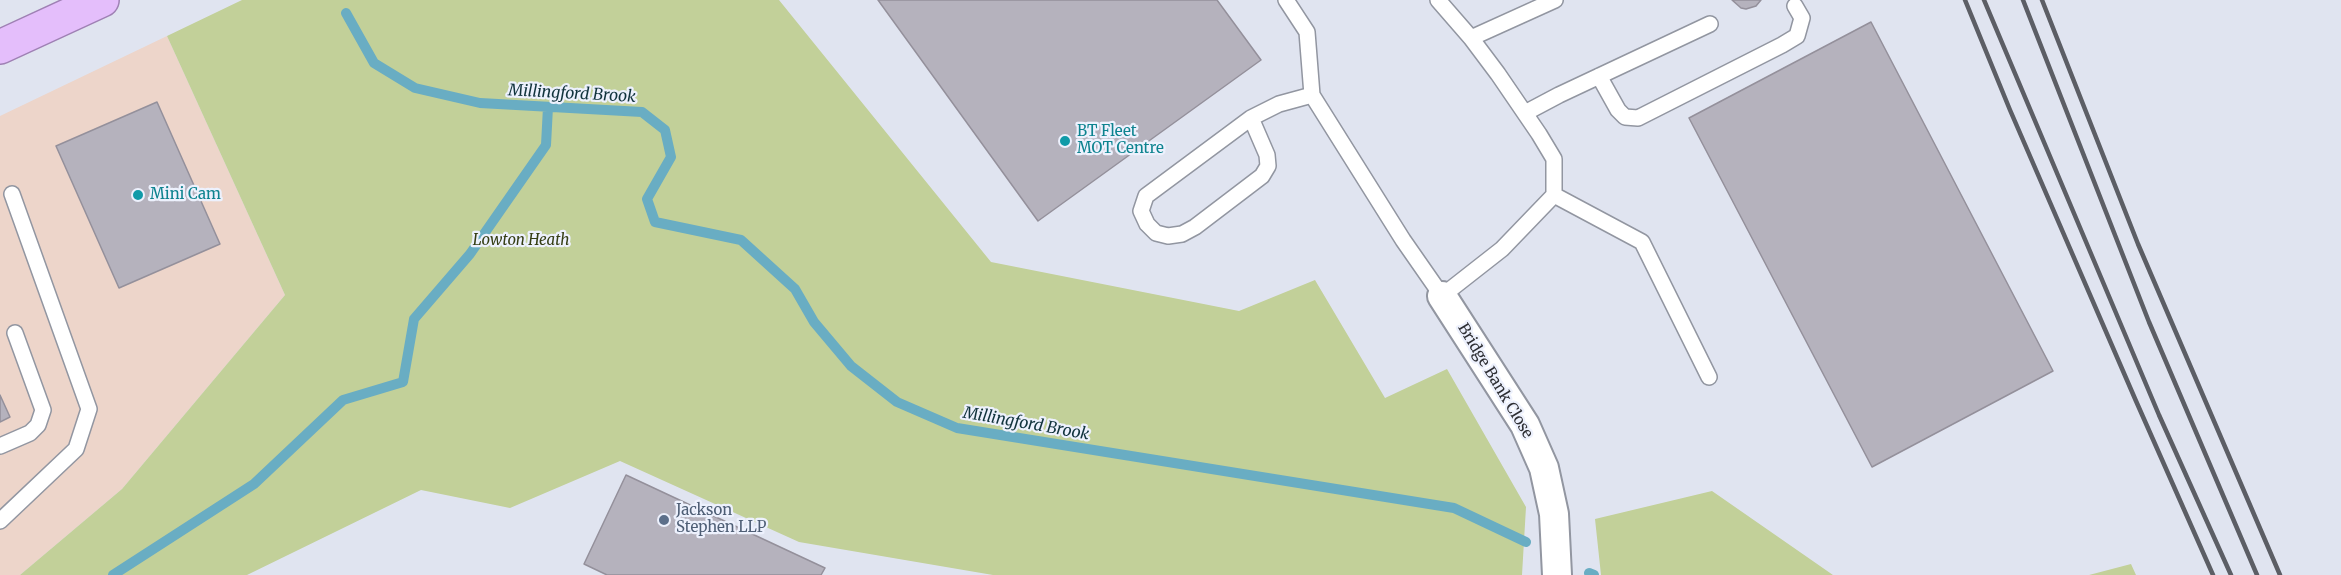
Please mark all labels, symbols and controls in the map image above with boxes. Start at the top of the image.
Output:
water label: Millingford Brook [508,81,636,107]
place label: BT Fleet MOT Centre [1077,123,1164,158]
marker: BT Fleet MOT Centre [1058,134,1072,148]
place label: Mini Cam [150,186,221,204]
marker: Mini Cam [131,188,145,202]
park label: Lowton Heath [473,232,569,250]
street label: Bridge Bank Close [1454,320,1536,442]
water label: Millingford Brook [962,403,1090,445]
place label: Jackson Stephen LLP [676,502,766,537]
marker: Jackson Stephen LLP [657,513,671,527]

